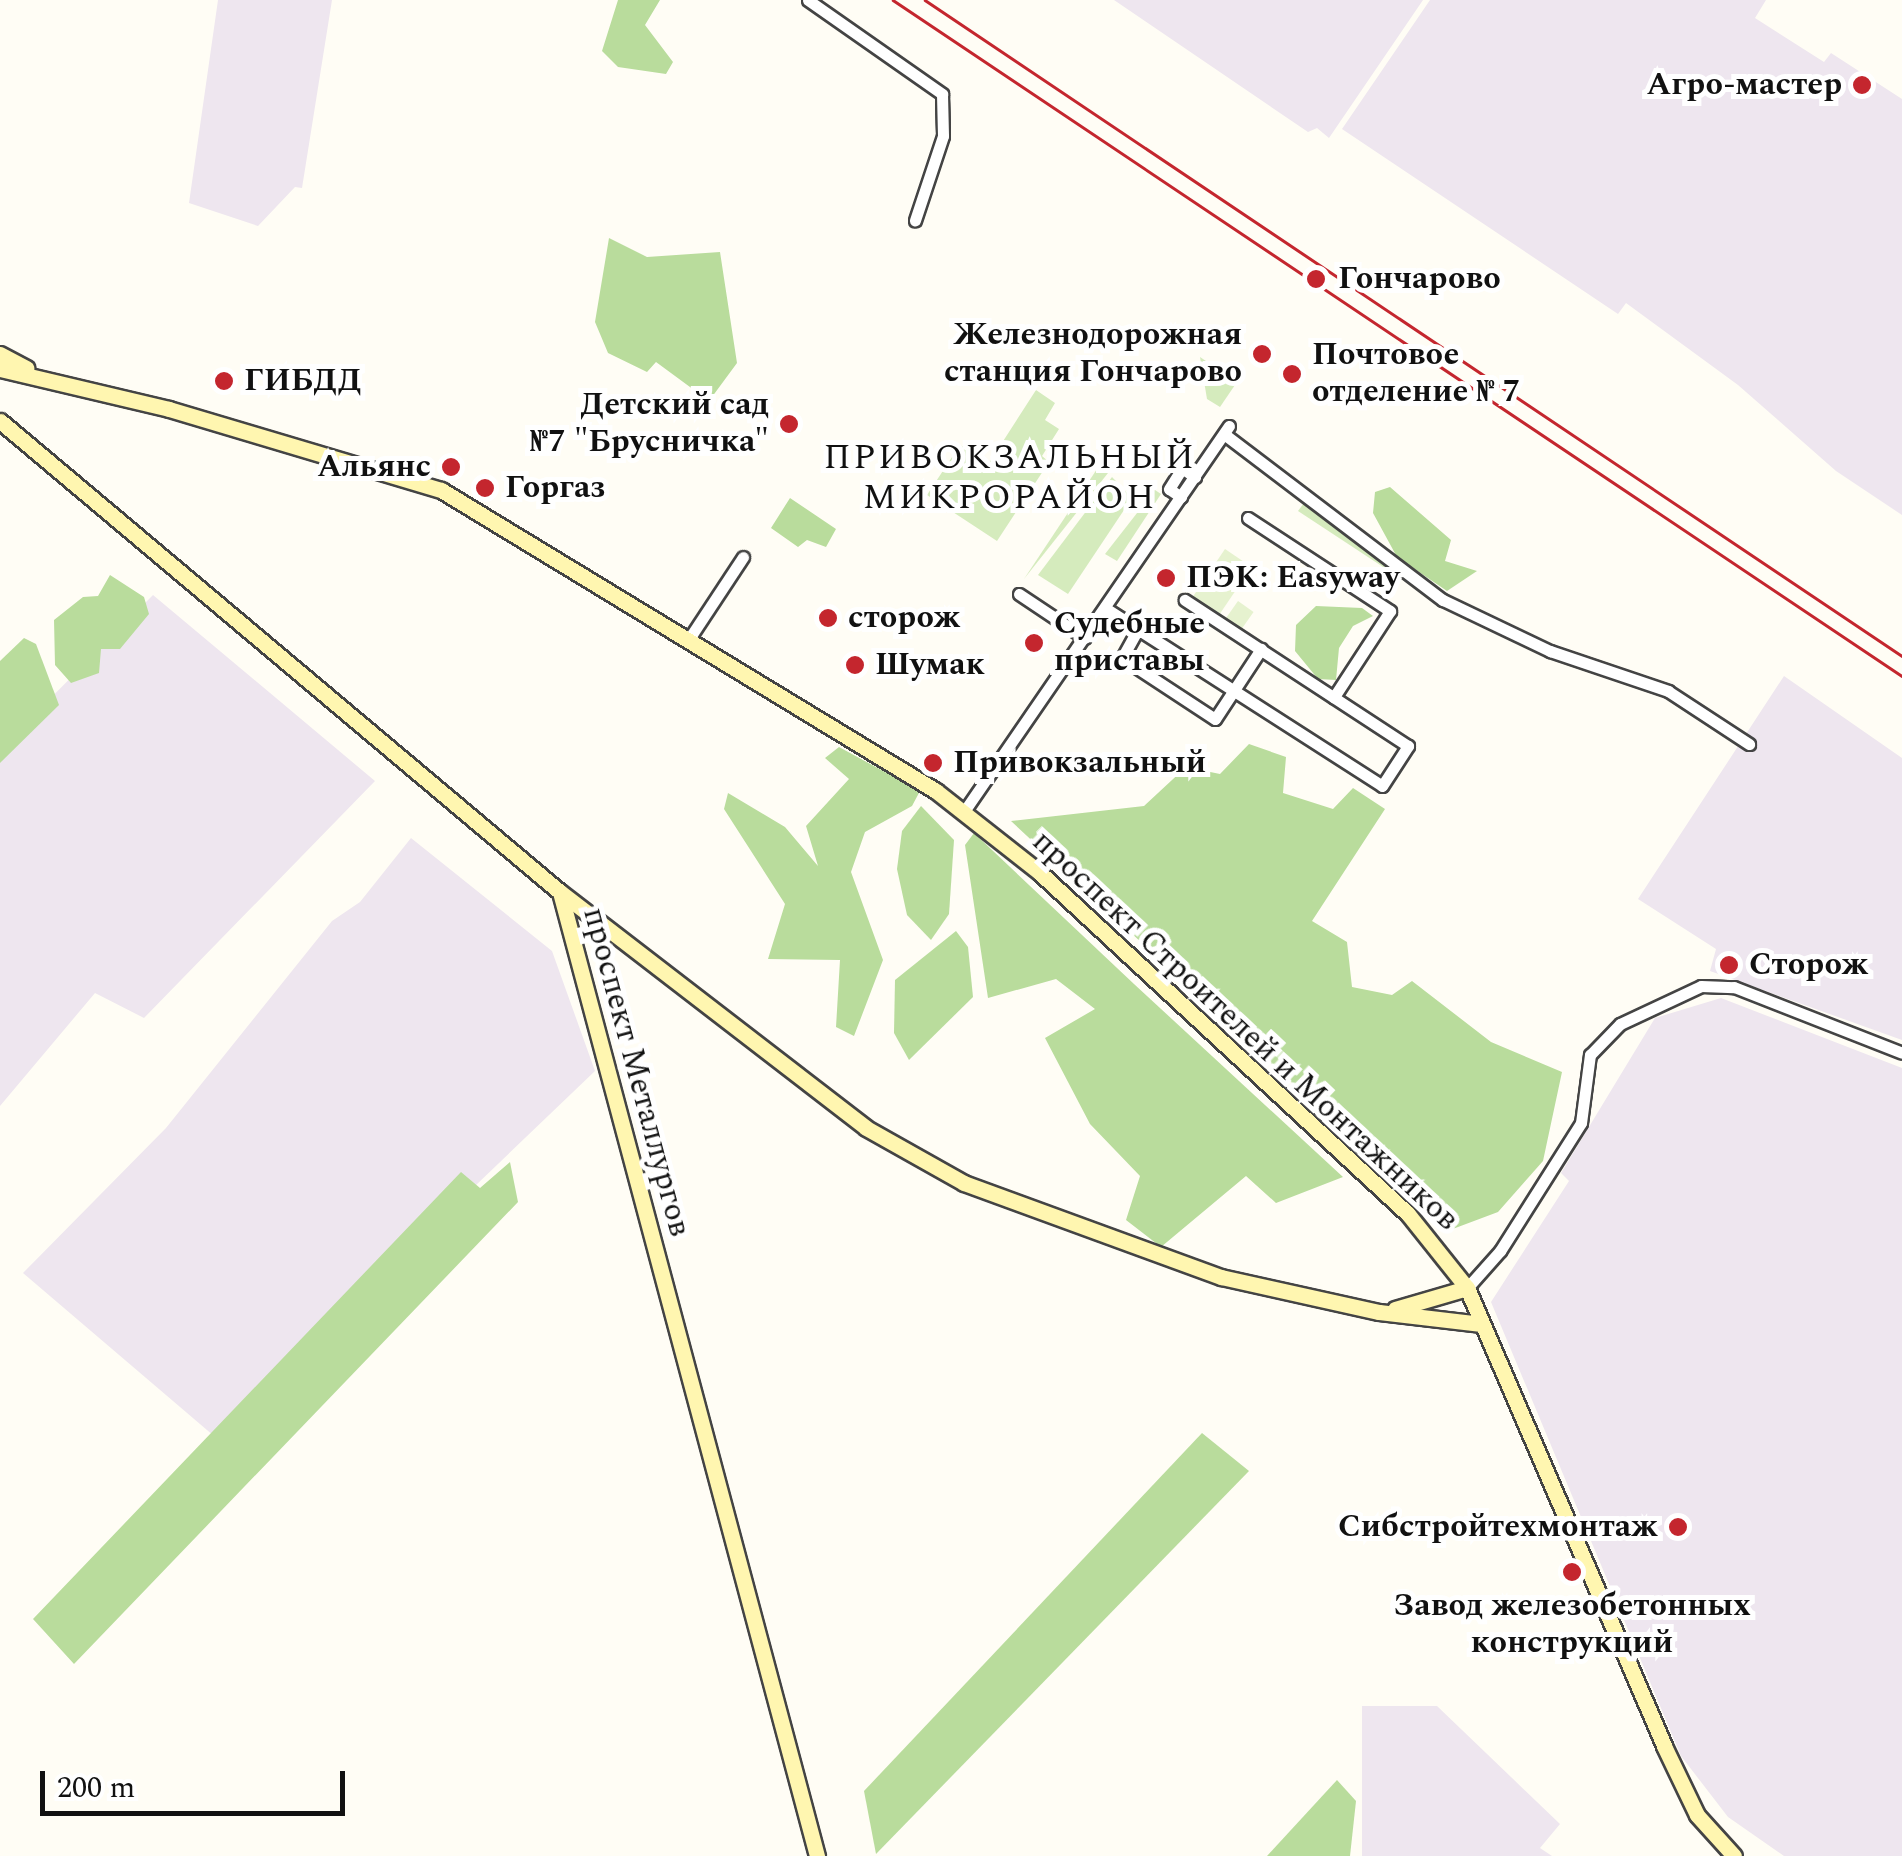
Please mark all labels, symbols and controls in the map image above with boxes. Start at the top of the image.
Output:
place label: Агро-мастер [1646,66,1842,104]
marker: Агро-мастер [1851,74,1873,96]
place label: Гончарово [1338,260,1501,298]
marker: Гончарово [1303,266,1329,292]
place label: Железнодорожная станция Гончарово [944,317,1242,392]
place label: Почтовое отделение № 7 [1312,337,1520,412]
marker: Железнодорожная станция Гончарово [1251,343,1273,365]
place label: ГИБДД [244,362,361,400]
marker: Почтовое отделение № 7 [1281,363,1303,385]
marker: ГИБДД [213,370,235,392]
place label: Детский сад №7 "Брусничка" [530,387,769,462]
marker: Детский сад №7 "Брусничка" [778,413,800,435]
district label: ПРИВОКЗАЛЬНЫЙ МИКРОРАЙОН [823,437,1197,519]
place label: Альянс [317,448,431,486]
marker: Альянс [440,456,462,478]
place label: Горгаз [505,469,605,507]
marker: Горгаз [474,477,496,499]
place label: ПЭК: Easyway [1186,559,1400,597]
marker: ПЭК: Easyway [1155,567,1177,589]
place label: сторож [848,599,960,637]
place label: Судебные приставы [1054,606,1205,681]
marker: сторож [817,607,839,629]
marker: Судебные приставы [1023,632,1045,654]
place label: Шумак [875,646,985,684]
marker: Шумак [844,654,866,676]
place label: Привокзальный [953,744,1206,782]
marker: Привокзальный [922,752,944,774]
street label: проспект Строителей и Монтажников [1024,823,1466,1239]
street label: проспект Металлургов [574,903,698,1241]
place label: Сторож [1749,946,1868,984]
marker: Сторож [1718,954,1740,976]
place label: Сибстройтехмонтаж [1338,1508,1658,1546]
marker: Сибстройтехмонтаж [1667,1516,1689,1538]
marker: Завод железобетонных конструкций [1561,1561,1583,1583]
place label: Завод железобетонных конструкций [1393,1588,1751,1663]
scale bar [45,1751,350,1813]
text: 200 m [57,1765,135,1811]

